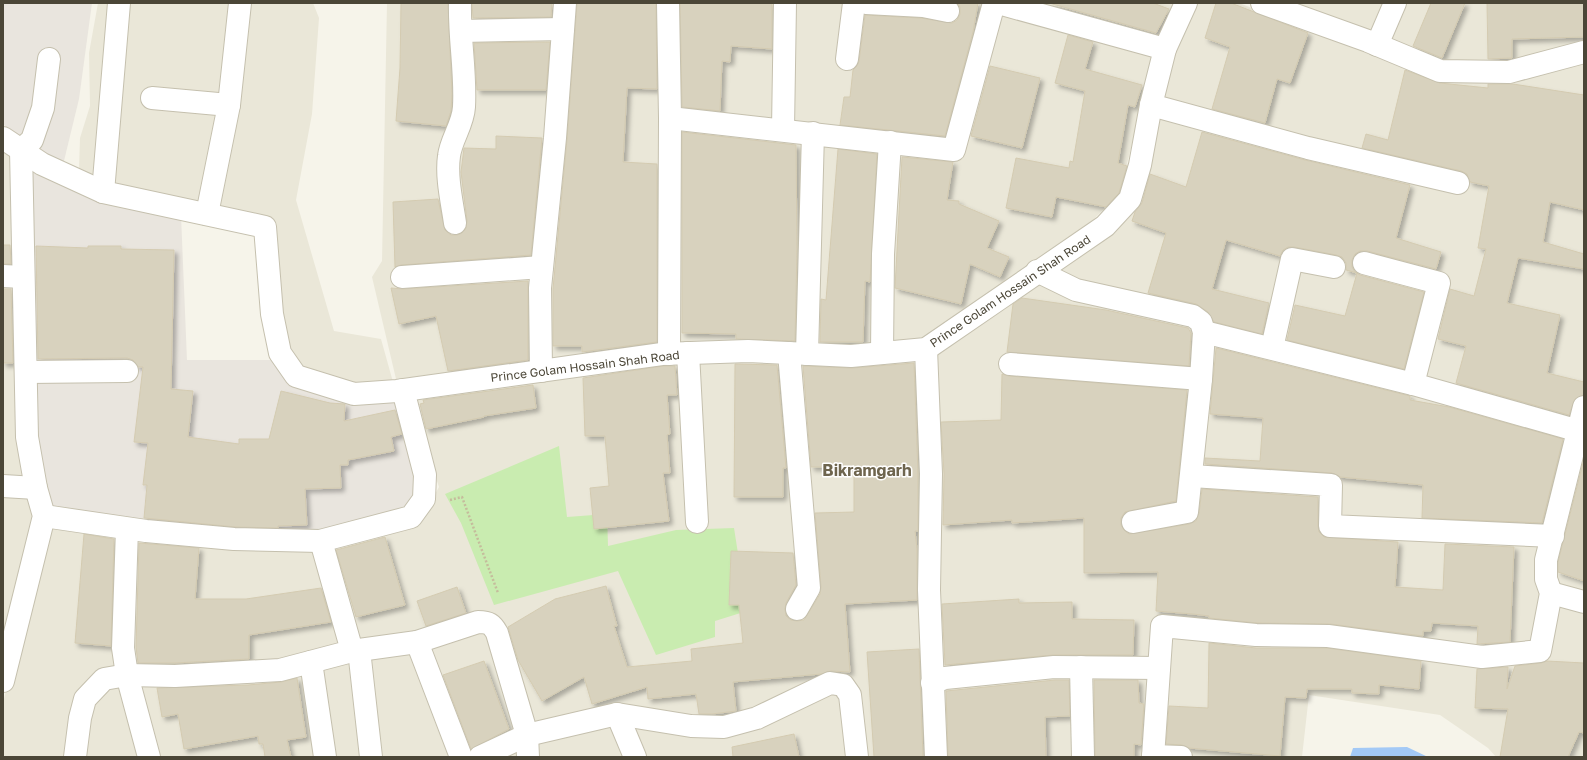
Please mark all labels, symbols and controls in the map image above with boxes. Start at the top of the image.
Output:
street label: Prince Golam Hossain Shah Road [927,231,1093,351]
street label: Prince Golam Hossain Shah Road [490,347,680,385]
district label: Bikramgarh [822,460,912,480]

